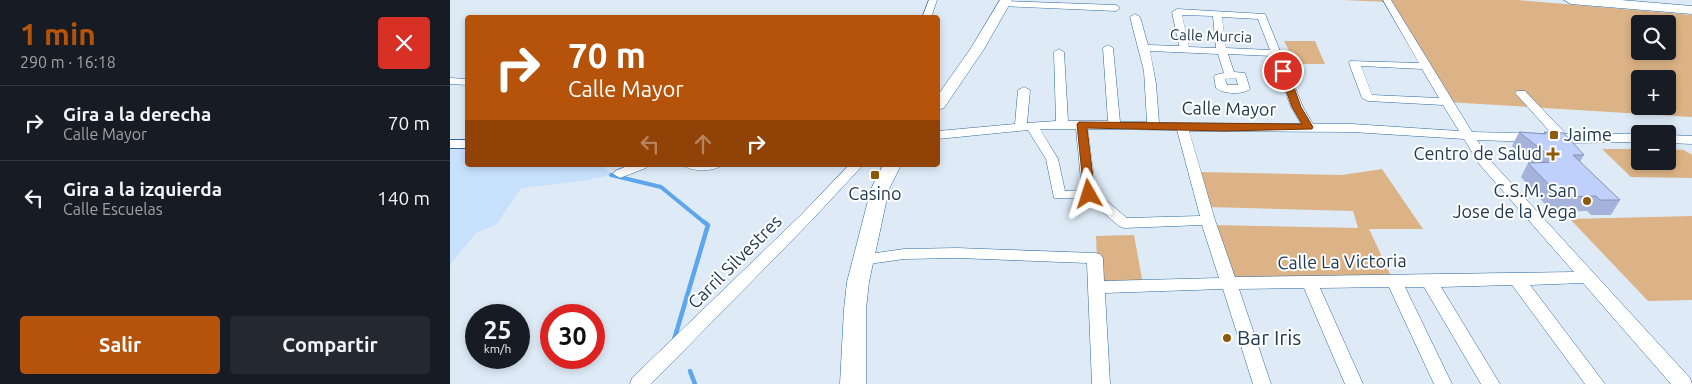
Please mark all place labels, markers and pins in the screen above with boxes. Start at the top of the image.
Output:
pin [1262,50,1304,92]
place label: Jaime [1564,124,1612,144]
marker: Jaime [1548,129,1560,141]
place label: Centro de Salud [1413,143,1542,163]
marker: Centro de Salud [1546,147,1560,161]
marker: Casino [869,169,881,181]
place label: C.S.M. San Jose de la Vega [1453,180,1577,221]
place label: Casino [848,183,902,203]
marker: C.S.M. San Jose de la Vega [1581,195,1593,207]
place label: Bar Iris [1237,325,1301,349]
marker: Bar Iris [1221,332,1233,344]

